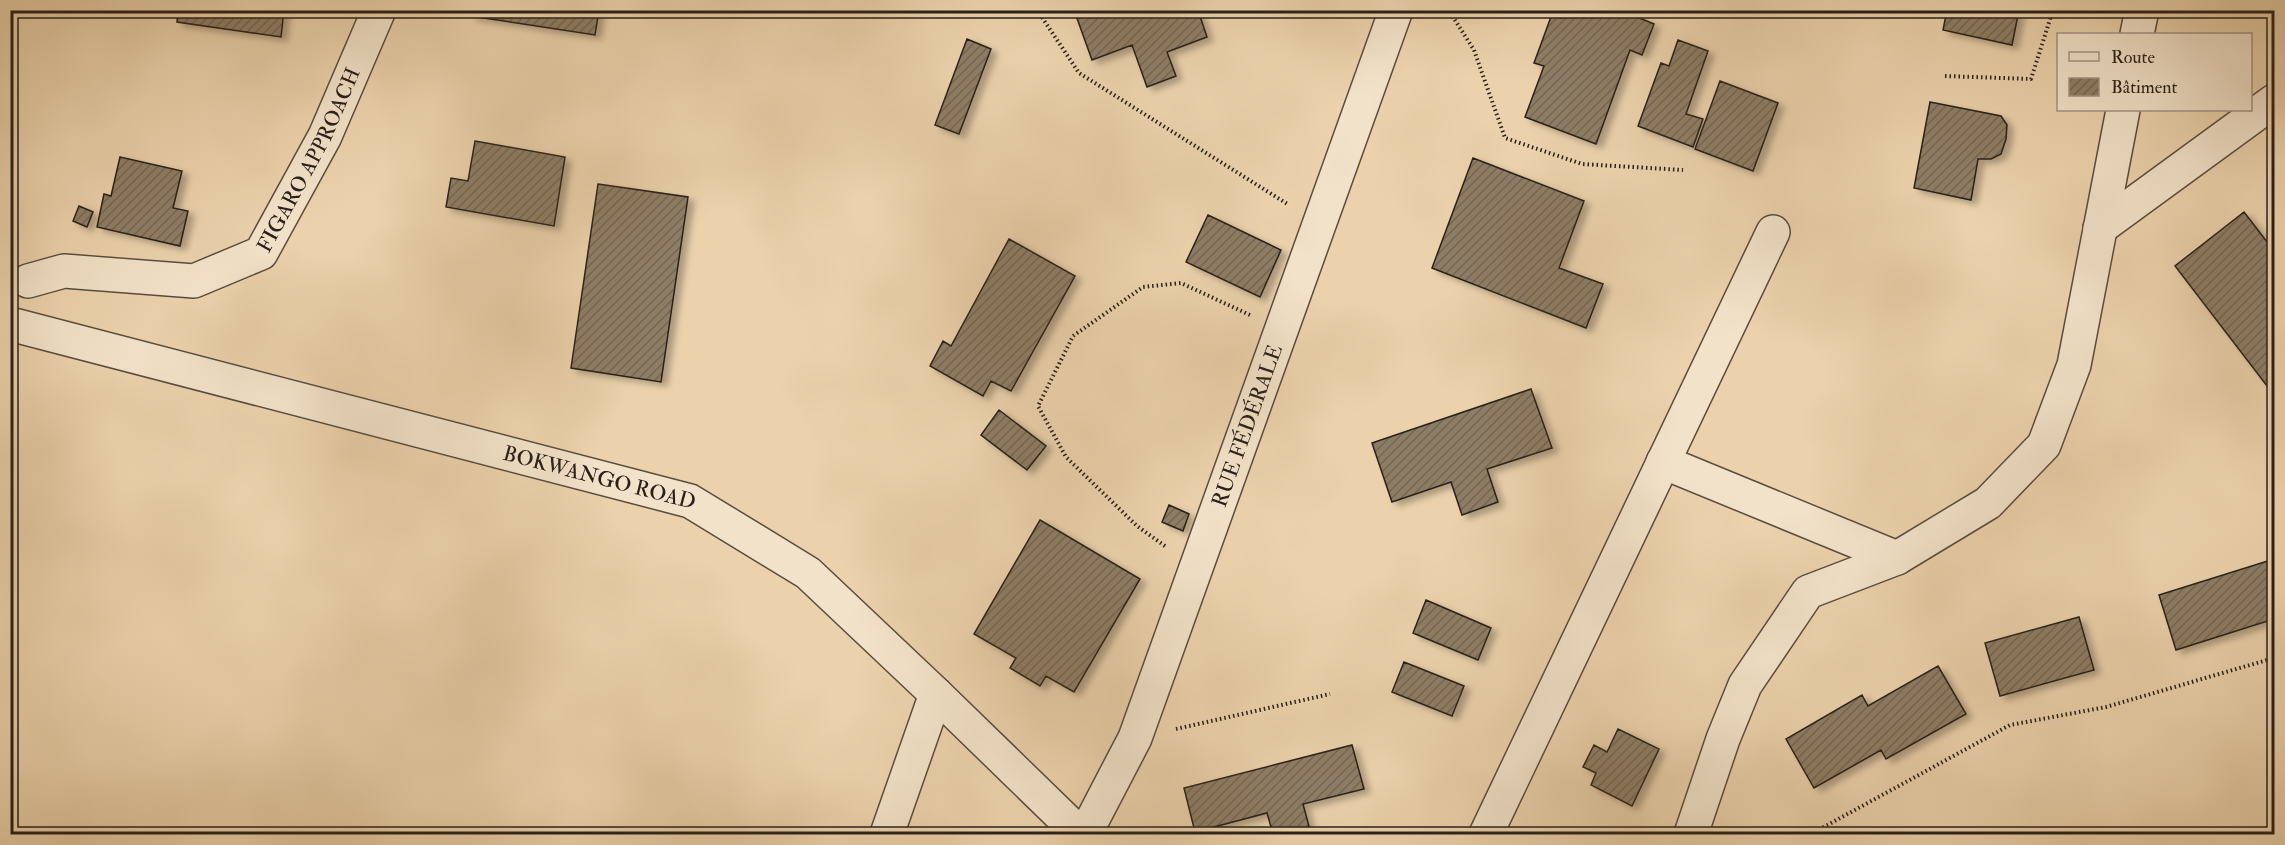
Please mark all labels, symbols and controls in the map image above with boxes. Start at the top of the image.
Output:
legend [2057,33,2252,111]
text: Route [2111,46,2155,69]
street label: FIGARO APPROACH [250,63,366,257]
text: Bâtiment [2111,76,2177,99]
street label: RUE FÉDÉRALE [1205,341,1288,511]
street label: BOKWANGO ROAD [500,439,699,515]

